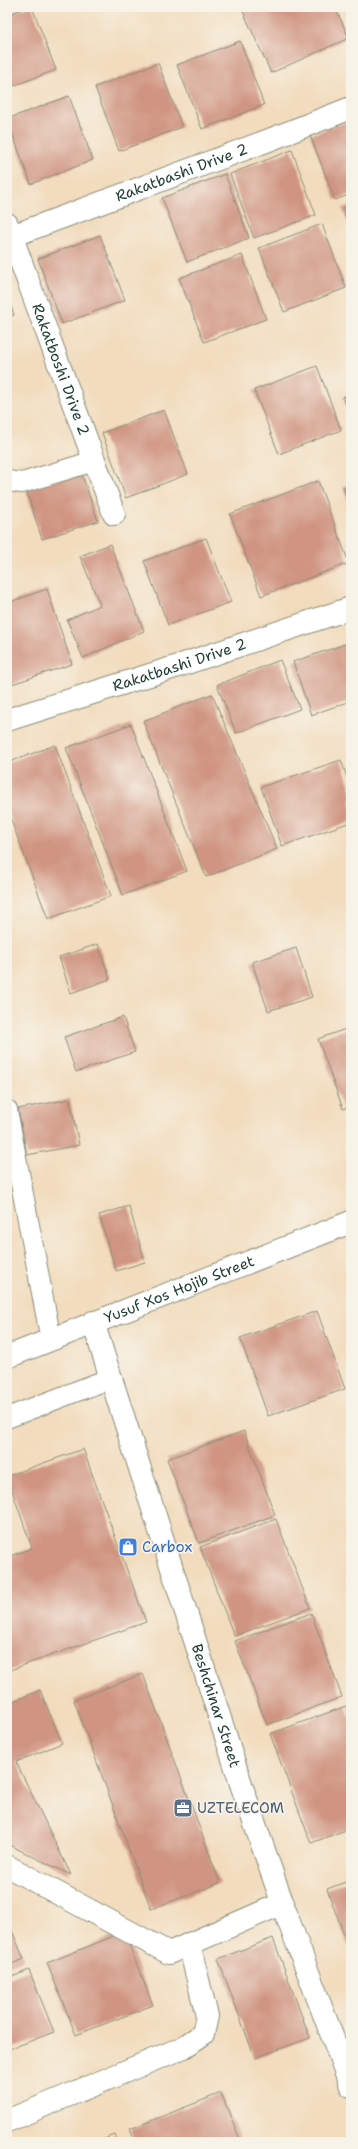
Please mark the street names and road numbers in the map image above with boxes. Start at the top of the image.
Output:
street label: Rakatbashi Drive 2 [113,139,250,206]
street label: Rakatboshi Drive 2 [27,301,94,438]
street label: Rakatbashi Drive 2 [110,634,249,696]
street label: Yusuf Xos Hojib Street [101,1251,257,1328]
street label: Beshchinar Street [187,1642,245,1770]

